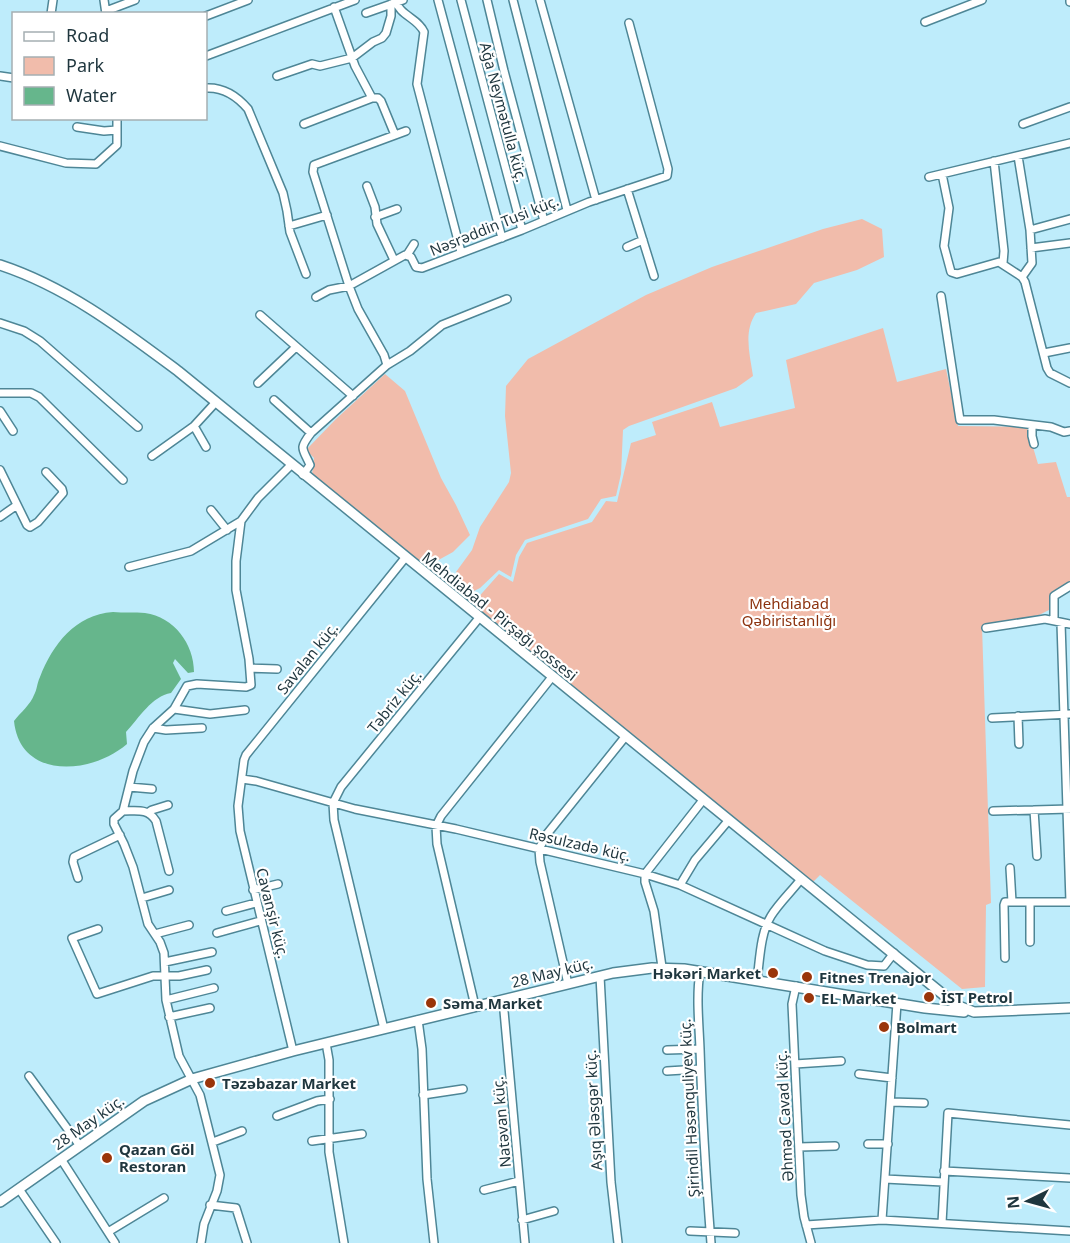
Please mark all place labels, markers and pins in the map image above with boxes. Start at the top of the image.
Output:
place label: Həkəri Market [653,963,761,983]
marker: Həkəri Market [766,966,780,980]
place label: Fitnes Trenajor [819,967,931,987]
marker: Fitnes Trenajor [800,970,814,984]
place label: İST Petrol [941,987,1013,1007]
place label: EL Market [821,988,897,1008]
marker: İST Petrol [922,990,936,1004]
marker: EL Market [802,991,816,1005]
place label: Səma Market [443,993,543,1013]
marker: Səma Market [424,996,438,1010]
place label: Bolmart [896,1017,957,1037]
marker: Bolmart [877,1020,891,1034]
place label: Təzəbazar Market [222,1073,357,1093]
marker: Təzəbazar Market [203,1076,217,1090]
place label: Qazan Göl Restoran [119,1139,195,1176]
marker: Qazan Göl Restoran [100,1151,114,1165]

